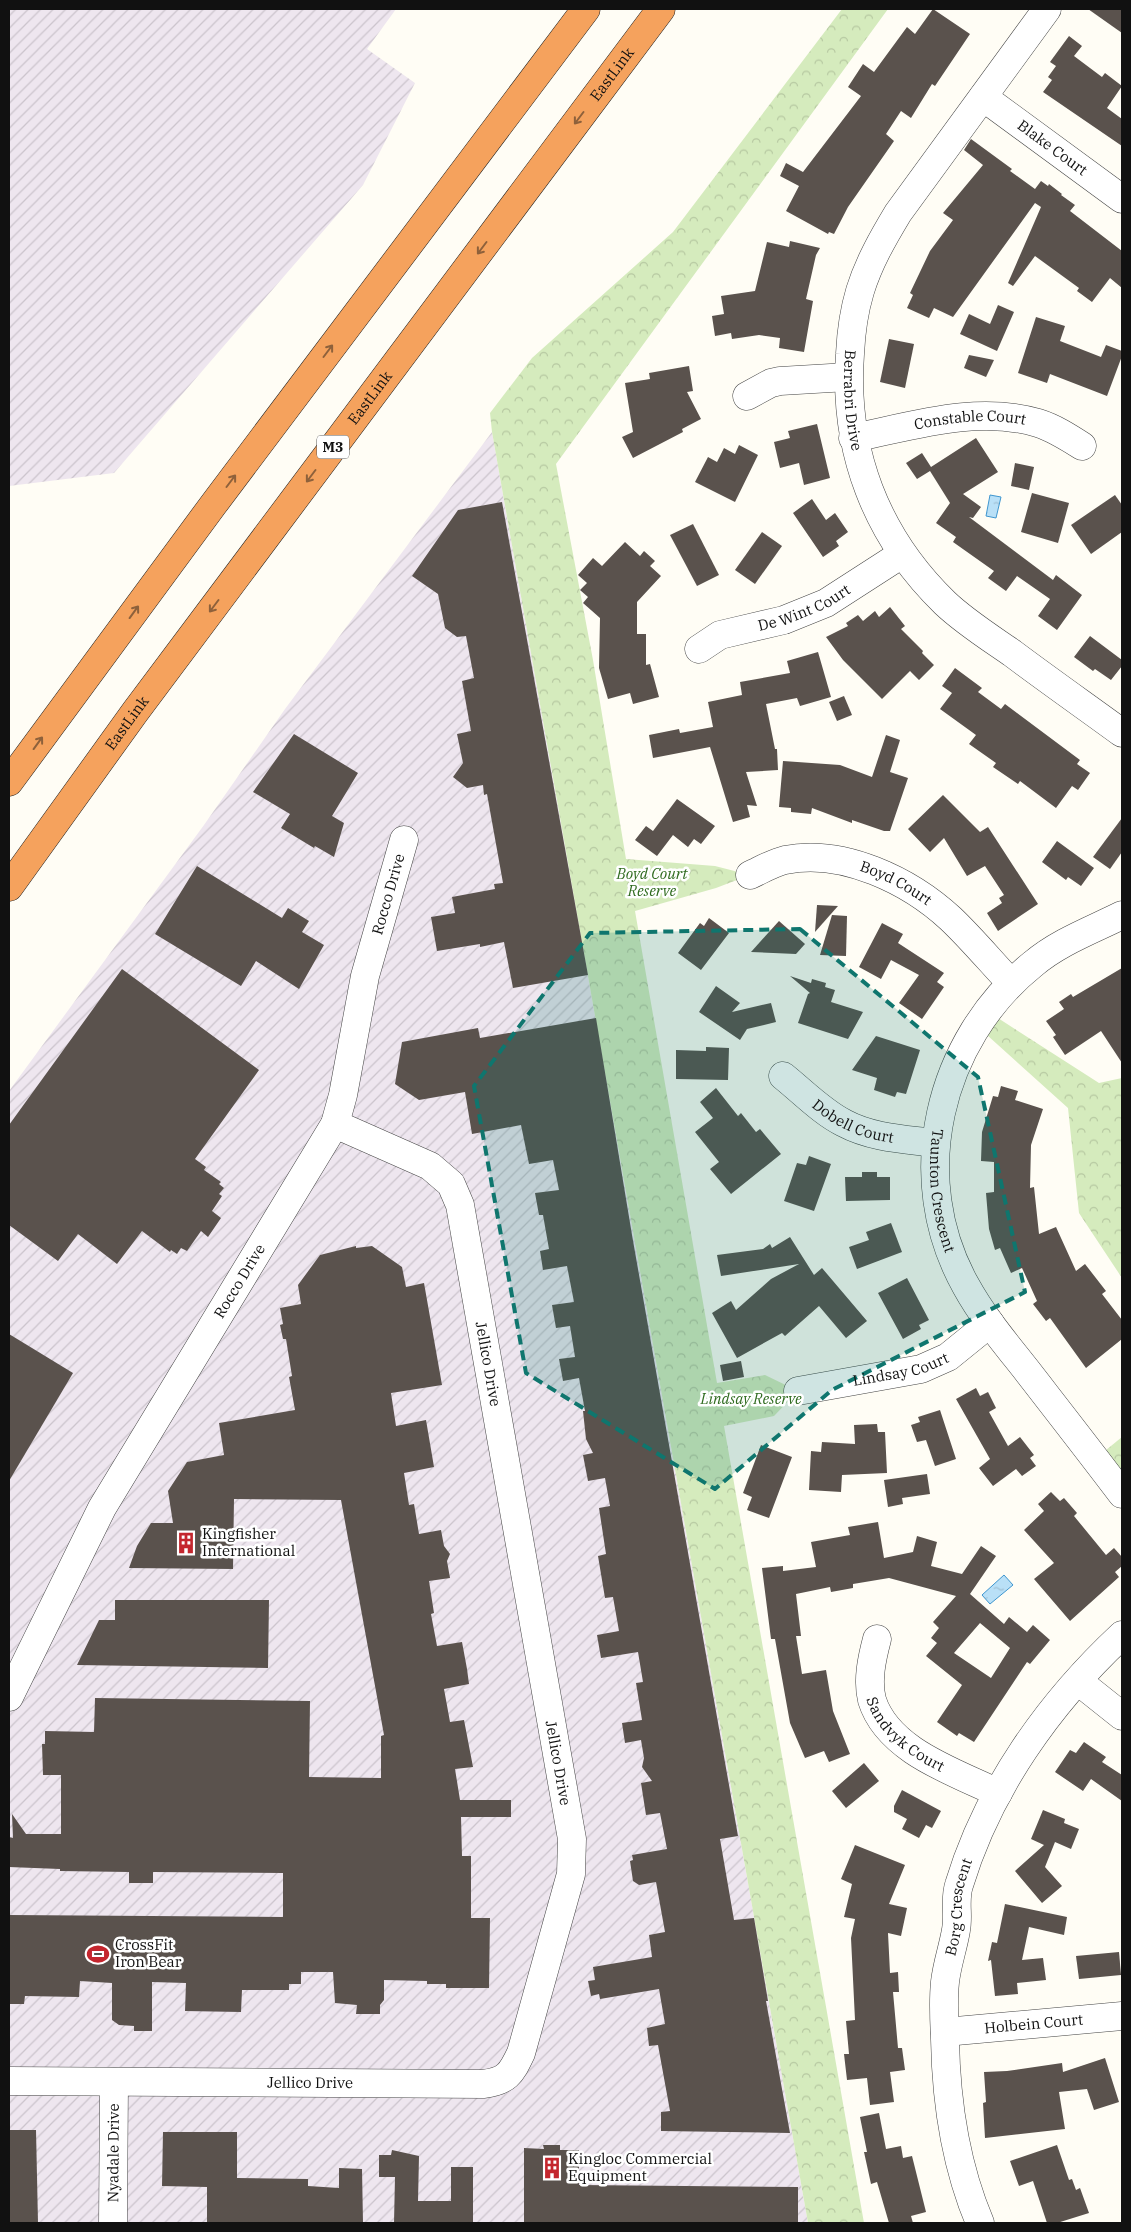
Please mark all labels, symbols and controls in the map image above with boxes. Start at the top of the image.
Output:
street label: EastLink [585,43,638,105]
one-way arrow [574,111,585,124]
street label: Blake Court [1014,115,1091,179]
one-way arrow [477,241,487,255]
one-way arrow [323,344,333,358]
street label: Berrabri Drive [840,349,867,452]
street label: EastLink [343,367,396,428]
street label: Constable Court [912,406,1028,434]
road number: M3 [317,436,349,458]
one-way arrow [306,469,317,482]
one-way arrow [225,475,236,488]
street label: De Wint Court [756,580,854,635]
one-way arrow [209,599,219,613]
one-way arrow [129,605,139,619]
street label: EastLink [101,692,153,754]
one-way arrow [32,737,43,750]
street label: Rocco Drive [367,851,409,937]
street label: Boyd Court [858,856,936,909]
park label: Boyd Court Reserve [615,864,688,900]
street label: Dobell Court [809,1095,895,1147]
street label: Taunton Crescent [926,1128,960,1255]
street label: Rocco Drive [209,1240,269,1322]
street label: Jellico Drive [472,1320,505,1408]
street label: Lindsay Court [851,1348,952,1390]
park label: Lindsay Reserve [699,1389,802,1408]
place label: Kingfisher International [202,1524,295,1560]
building icon: Kingfisher International [173,1530,199,1556]
street label: Sandvyk Court [863,1694,948,1776]
street label: Jellico Drive [542,1719,575,1807]
street label: Borg Crescent [941,1856,976,1958]
place label: CrossFit Iron Bear [115,1935,182,1971]
sports icon: CrossFit Iron Bear [85,1941,111,1967]
street label: Holbein Court [983,2010,1084,2037]
street label: Jellico Drive [267,2073,353,2092]
street label: Nyadale Drive [103,2103,123,2203]
place label: Kingloc Commercial Equipment [568,2149,712,2185]
building icon: Kingloc Commercial Equipment [539,2155,565,2181]

